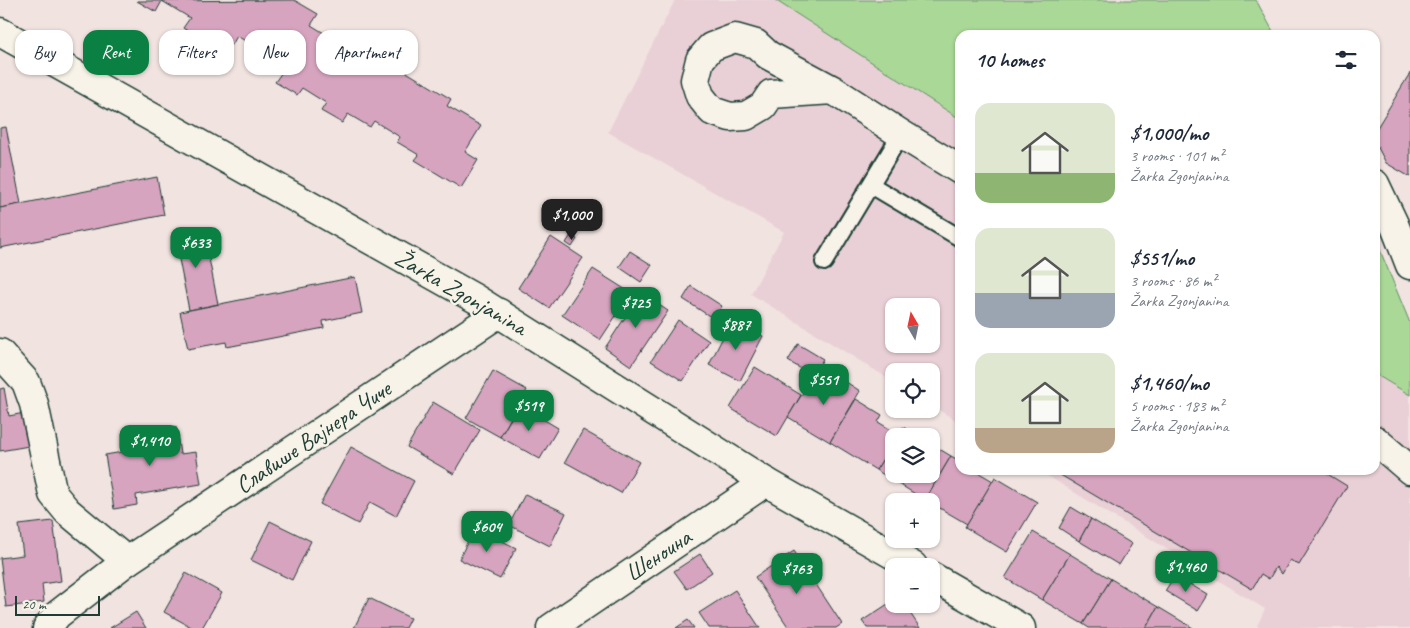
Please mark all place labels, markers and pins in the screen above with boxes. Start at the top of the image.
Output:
pin: $1,000 [531,198,613,241]
pin: $633 [166,226,226,269]
pin: $725 [606,286,666,329]
pin: $887 [706,308,766,351]
pin: $551 [794,364,854,406]
pin: $519 [499,390,559,432]
pin: $1,410 [109,424,191,467]
pin: $604 [457,510,517,553]
pin: $1,460 [1145,550,1227,593]
pin: $763 [767,552,827,595]

